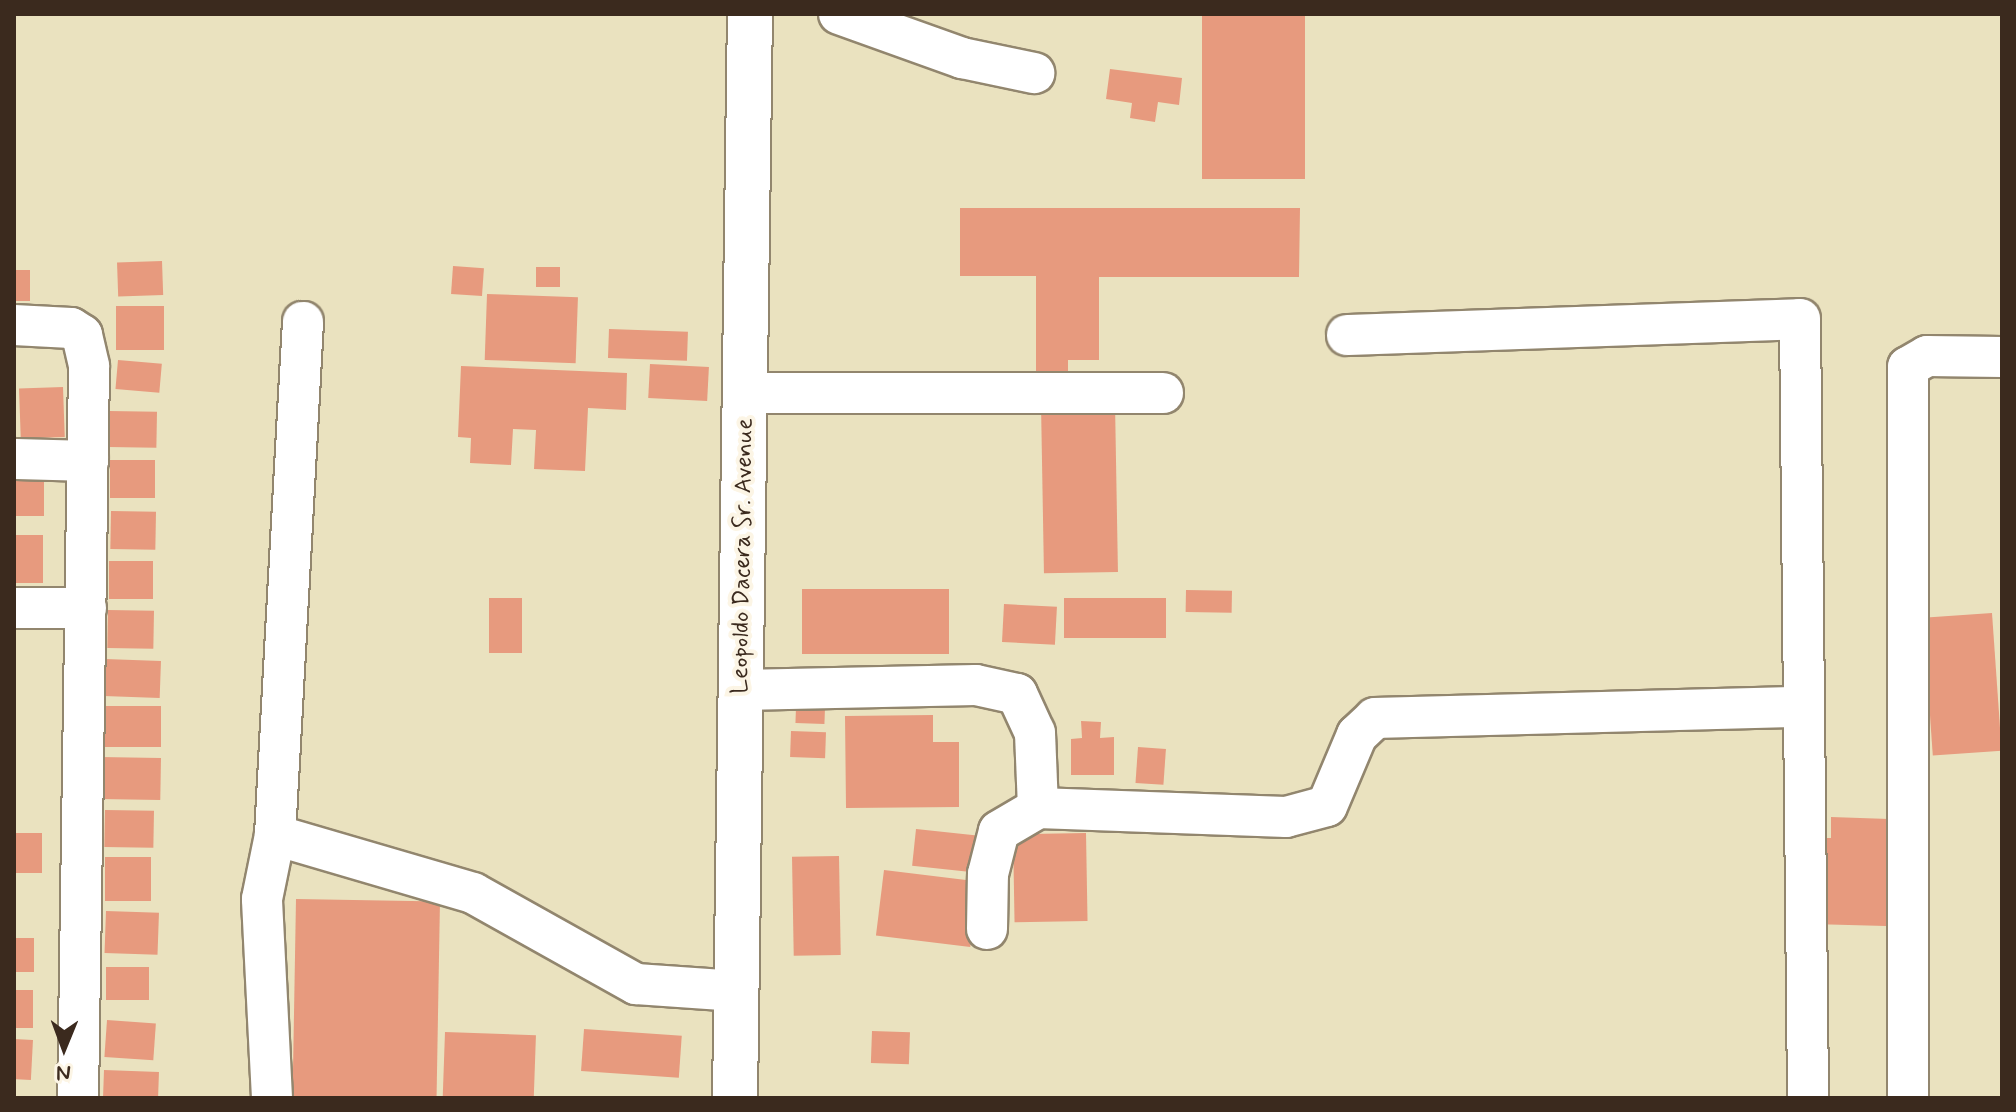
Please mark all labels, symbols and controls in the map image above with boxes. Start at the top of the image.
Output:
street label: Leopoldo Dacera Sr. Avenue [726,415,760,697]
north arrow [24,1008,104,1088]
text: N [56,1058,71,1086]

